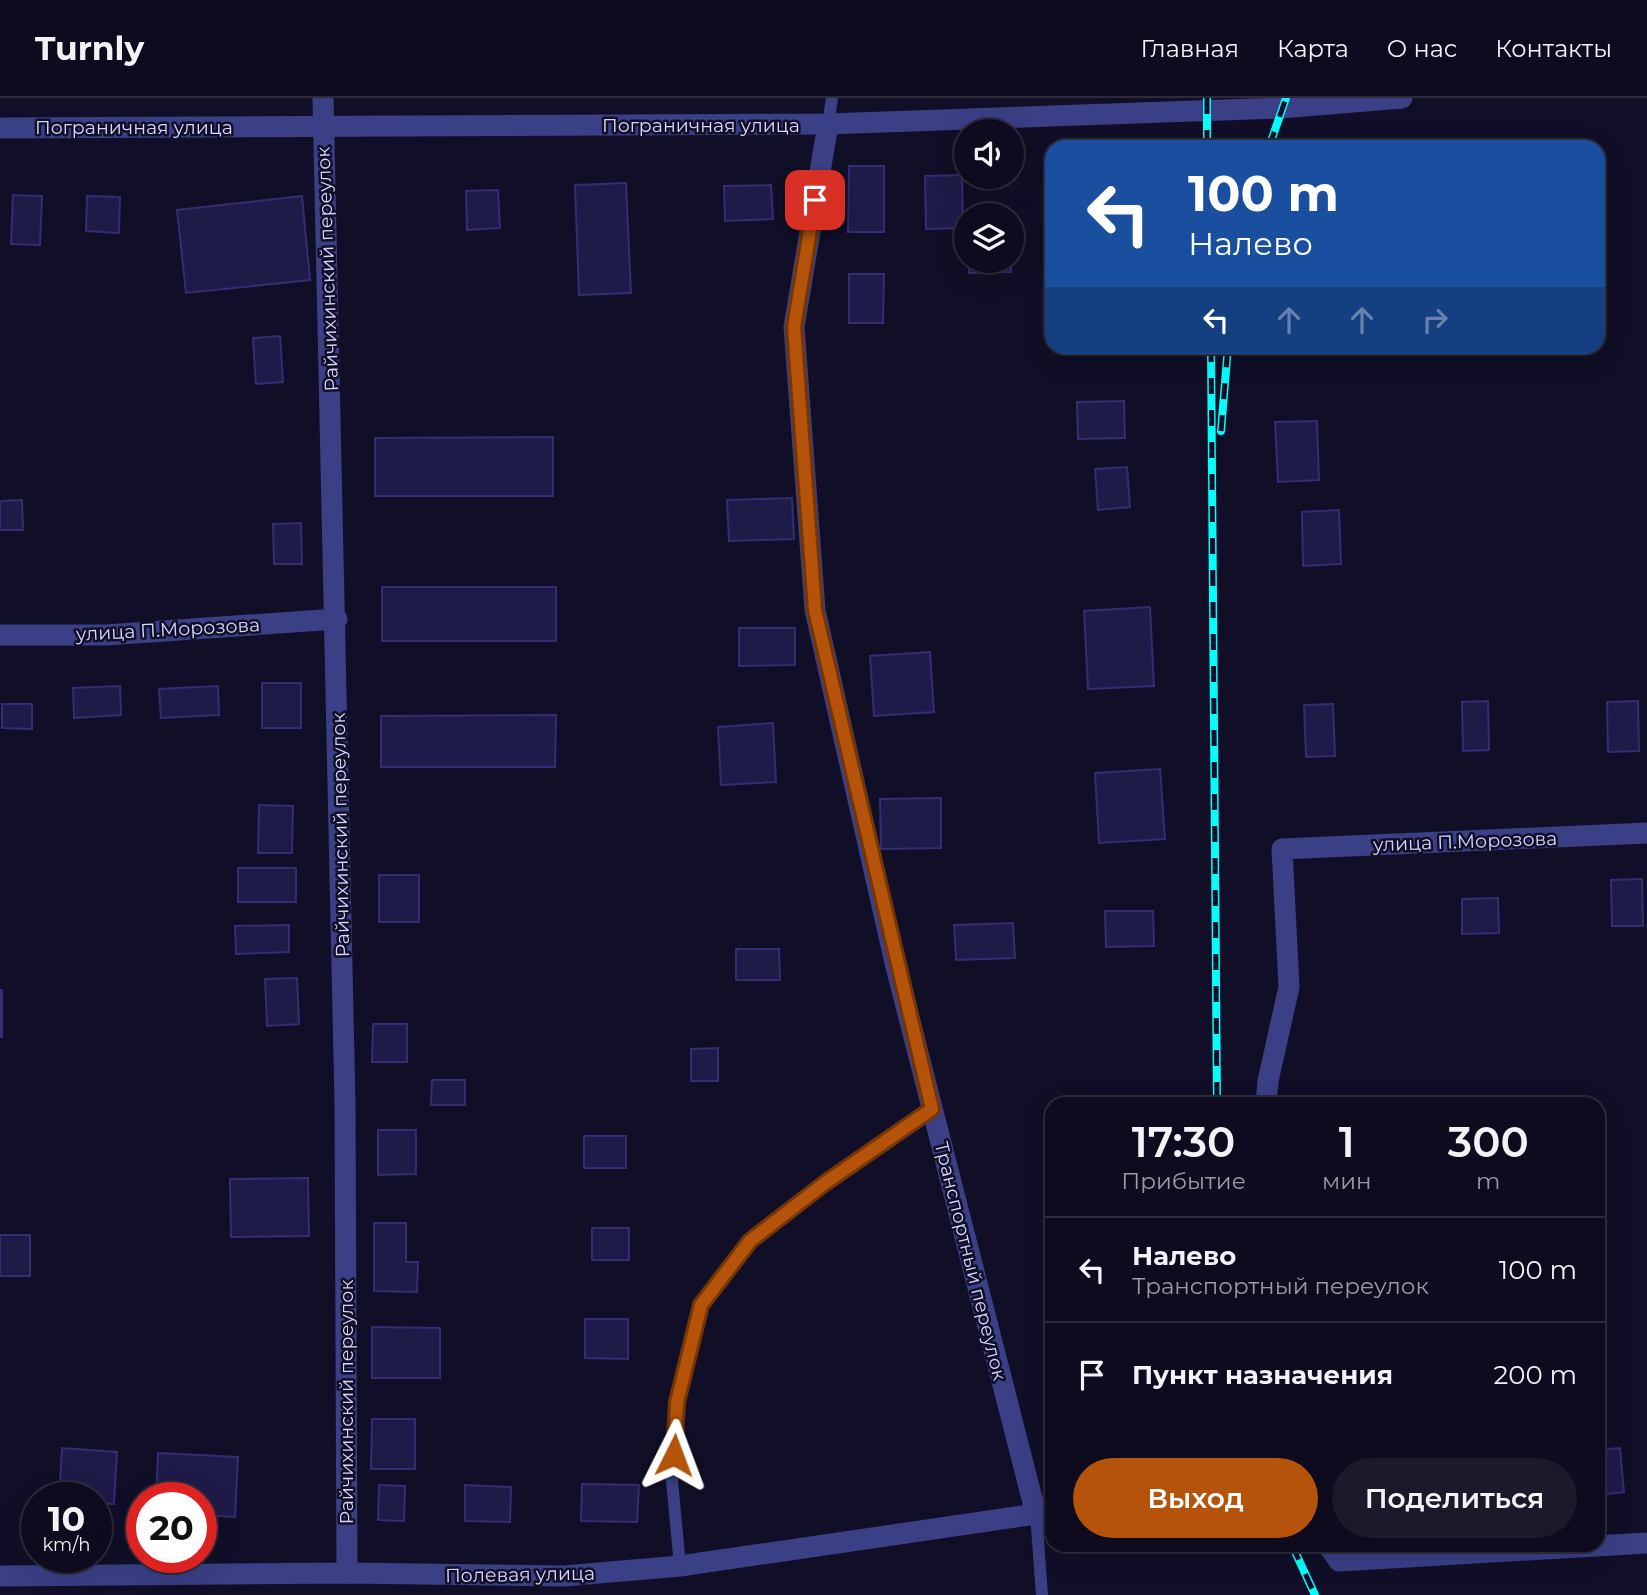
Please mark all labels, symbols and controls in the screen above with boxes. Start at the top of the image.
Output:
text: Turnly [35,28,144,68]
text: Главная [1141,34,1239,63]
text: Карта [1277,34,1349,63]
text: О нас [1387,34,1457,63]
text: Контакты [1495,34,1612,63]
street label: Пограничная улица [602,114,800,137]
street label: Пограничная улица [35,116,233,139]
map controls [954,119,1024,273]
button: sound [954,119,1024,189]
street label: Райчихинский переулок [312,146,343,392]
text: 100 m [1188,164,1339,223]
icon: left [1073,168,1164,259]
pin [785,170,845,230]
icon: arrive [796,181,834,219]
button: layers [954,203,1024,273]
text: Налево [1188,224,1313,263]
icon: left [1197,301,1235,339]
icon: ahead [1270,301,1308,339]
icon: ahead [1343,301,1381,339]
icon: right [1416,301,1454,339]
street label: улица П.Морозова [74,613,261,646]
street label: Райчихинский переулок [327,712,354,958]
street label: улица П.Морозова [1371,827,1558,856]
text: 17:30 [1132,1116,1235,1168]
text: 1 [1339,1116,1355,1168]
text: 300 [1448,1116,1529,1168]
street label: Транспортный переулок [930,1139,1011,1383]
text: Прибытие [1121,1167,1246,1195]
text: мин [1322,1167,1372,1195]
text: m [1476,1167,1501,1195]
text: Налево [1132,1240,1236,1272]
icon: left [1073,1251,1111,1289]
text: 100 m [1499,1254,1577,1286]
text: Транспортный переулок [1132,1272,1429,1300]
street label: Райчихинский переулок [335,1280,358,1524]
icon: arrive [1073,1356,1111,1394]
text: Пункт назначения [1132,1359,1393,1391]
text: 200 m [1493,1359,1577,1391]
position arrow [637,1418,711,1492]
button: Выход [1073,1458,1318,1538]
button: Поделиться [1332,1458,1577,1538]
speed limit sign: 20 [126,1482,217,1573]
text: 10 [48,1497,85,1540]
text: km/h [42,1534,91,1556]
street label: Полевая улица [445,1562,595,1587]

